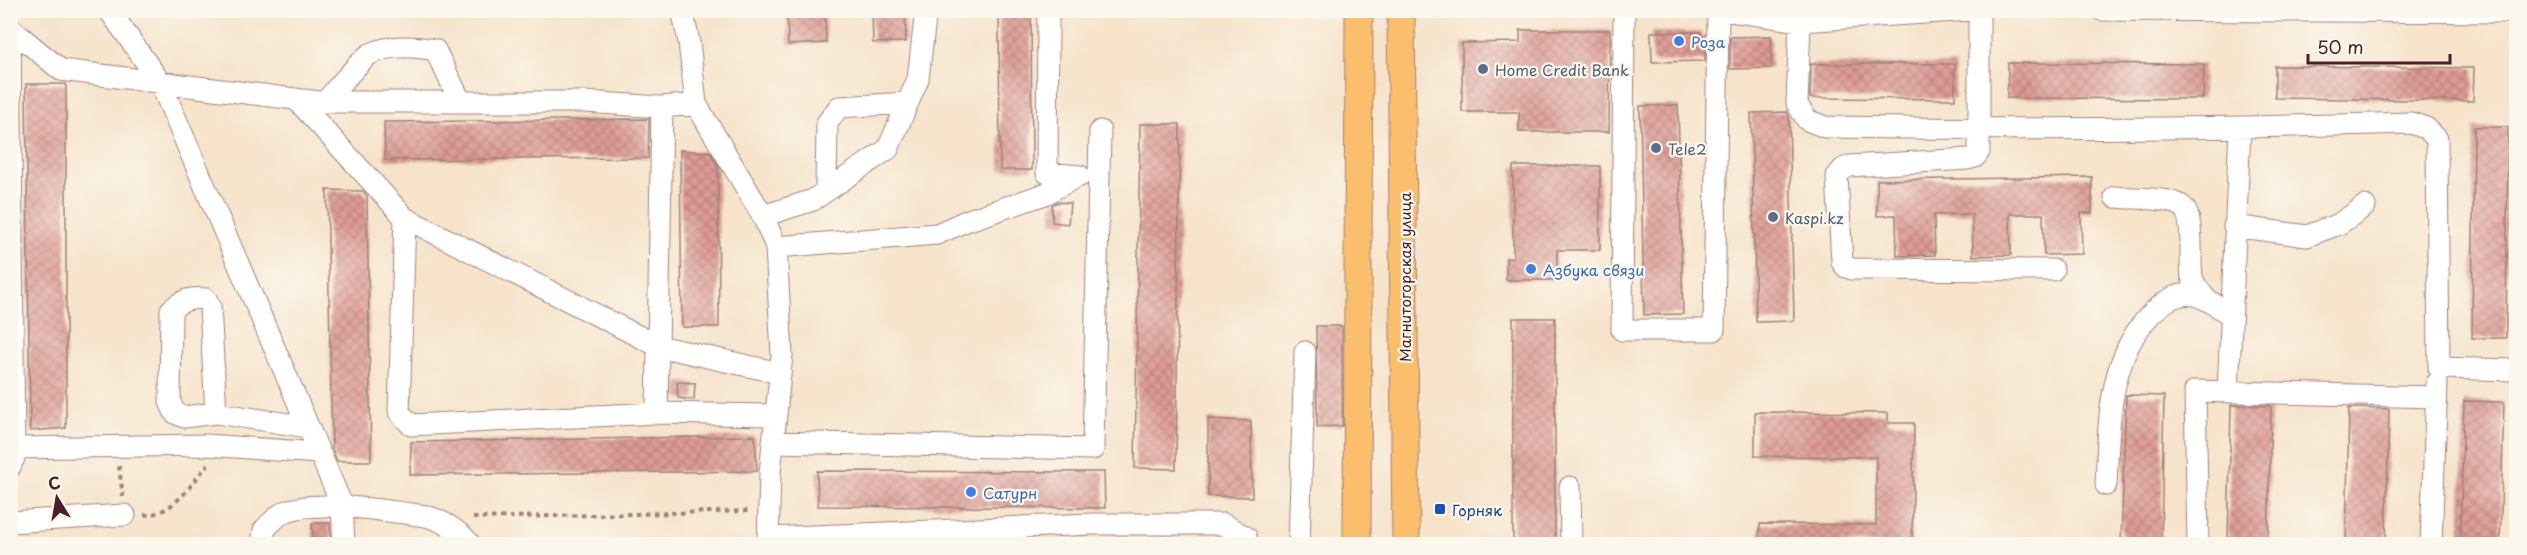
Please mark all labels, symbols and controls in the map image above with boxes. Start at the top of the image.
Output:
scale bar [2308,27,2450,65]
place label: Роза [1691,30,1726,53]
text: 50 m [2317,33,2364,60]
marker: Роза [1672,34,1686,48]
place label: Home Credit Bank [1495,58,1629,81]
marker: Home Credit Bank [1476,62,1490,76]
place label: Tele2 [1668,137,1707,160]
marker: Tele2 [1649,141,1663,155]
street label: Магнитогорская улица [1393,192,1416,362]
place label: Kaspi.kz [1785,206,1844,229]
marker: Kaspi.kz [1766,210,1780,224]
place label: Азбука связи [1543,258,1644,281]
marker: Азбука связи [1524,262,1538,276]
north arrow [27,468,87,528]
text: С [46,469,62,495]
place label: Сатурн [983,481,1037,504]
marker: Сатурн [964,485,978,499]
place label: Горняк [1452,498,1502,521]
marker: Горняк [1433,502,1447,516]

